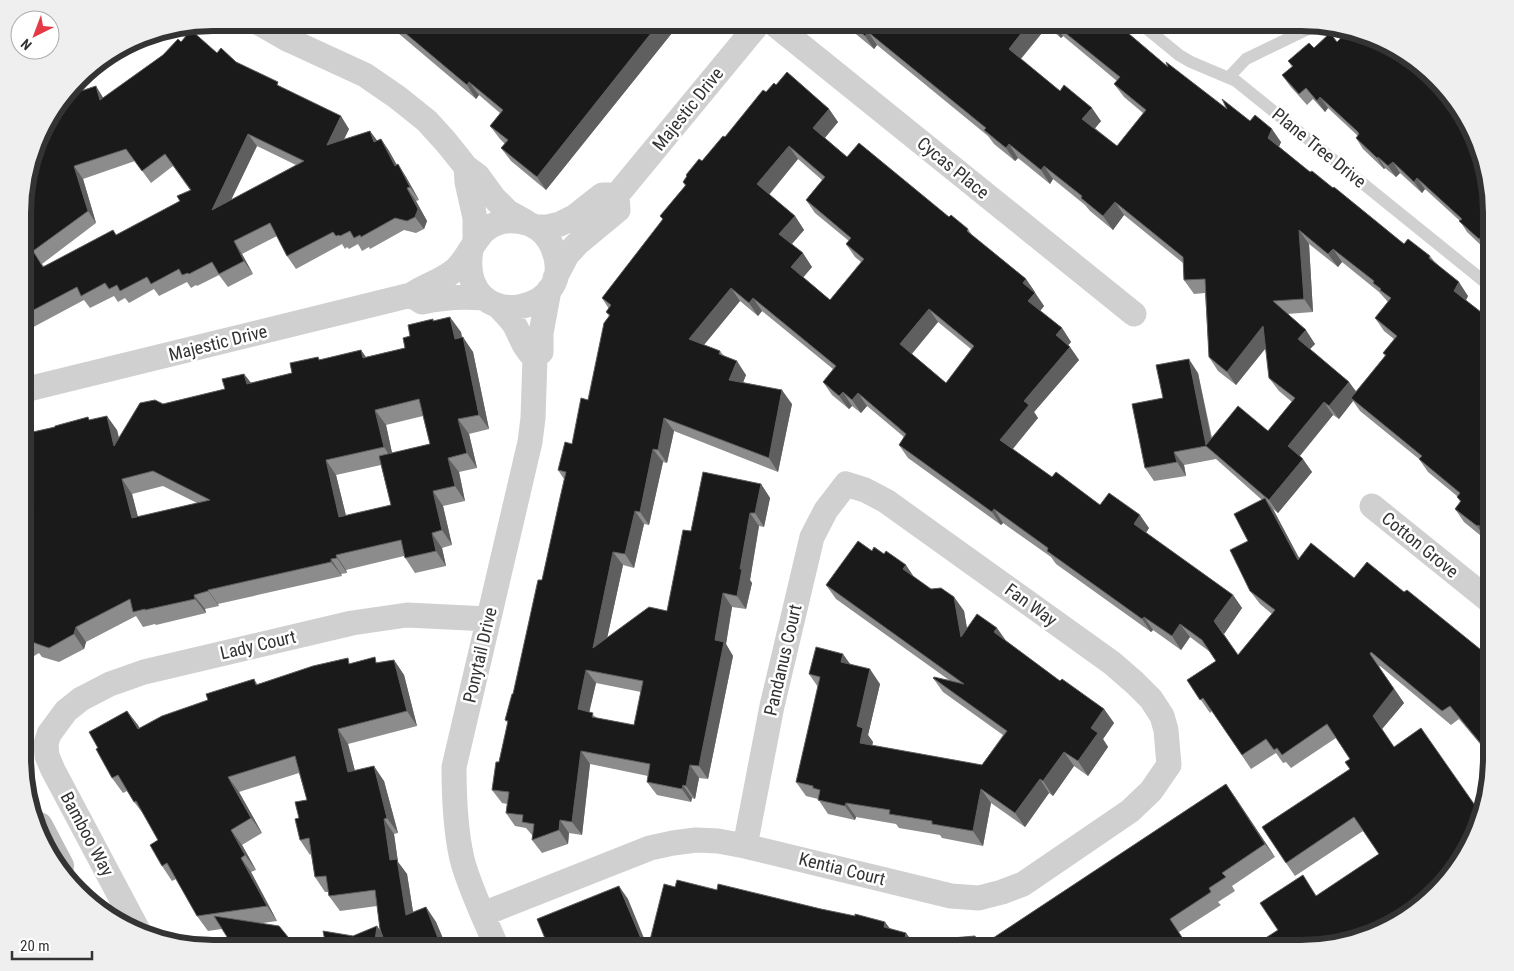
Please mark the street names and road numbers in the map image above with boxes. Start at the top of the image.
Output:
street label: Majestic Drive [648,63,727,154]
street label: Plane Tree Drive [1268,103,1370,192]
street label: Cycas Place [913,132,993,203]
street label: Majestic Drive [166,320,269,365]
street label: Cotton Grove [1378,507,1463,582]
street label: Fan Way [1001,579,1062,631]
street label: Pandanus Court [759,602,806,718]
street label: Ponytail Drive [458,605,501,705]
street label: Lady Court [218,626,298,663]
street label: Bamboo Way [56,788,119,880]
street label: Kentia Court [797,848,887,889]

